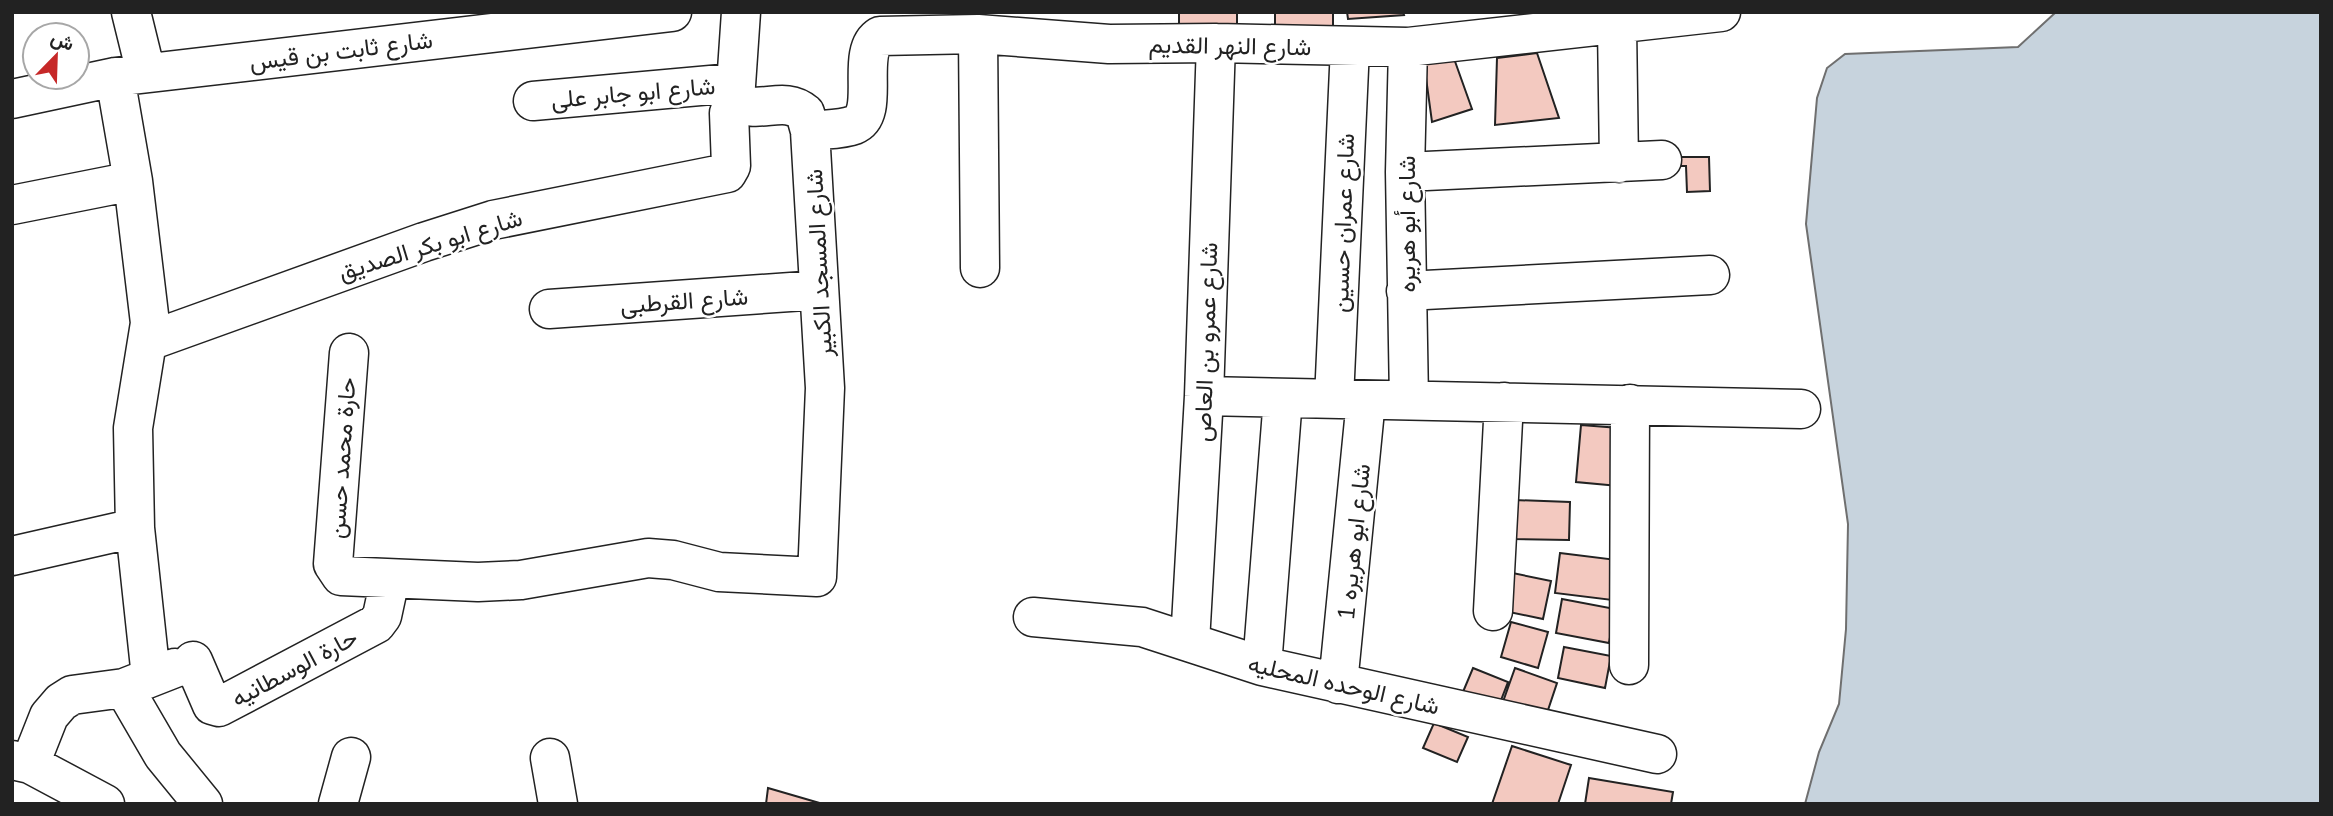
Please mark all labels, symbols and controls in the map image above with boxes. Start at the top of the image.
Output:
north arrow [21,21,91,91]
street label: شارع ثابت بن قيس [248,24,435,78]
text: ش [47,25,78,56]
street label: شارع النهر القديم [1148,29,1311,63]
street label: شارع ابو جابر على [550,70,717,116]
street label: شارع عمران حسين [1324,133,1362,313]
street label: شارع أبو هريره [1391,156,1423,292]
street label: شارع المسجد الكبير [798,168,840,359]
street label: شارع ابو بكر الصديق [334,202,526,288]
street label: شارع عمرو بن العاص [1187,242,1225,442]
street label: شارع القرطبى [619,281,749,321]
street label: حارة محمد حسن [320,376,363,540]
street label: شارع ابو هريره 1 [1330,462,1378,622]
street label: حارة الوسطانيه [226,621,363,714]
street label: شارع الوحده المحليه [1245,647,1443,723]

